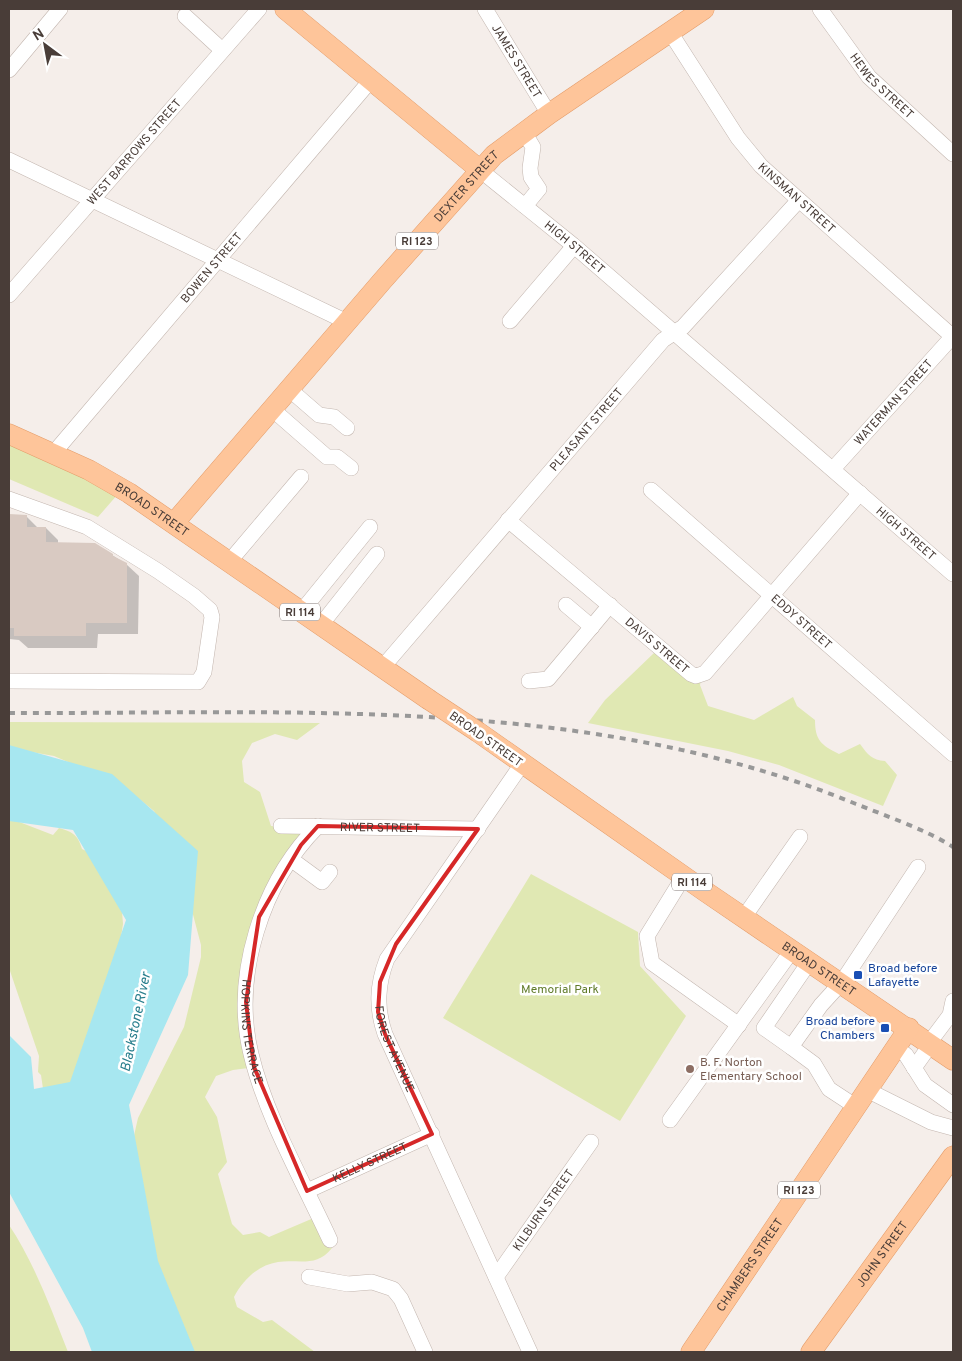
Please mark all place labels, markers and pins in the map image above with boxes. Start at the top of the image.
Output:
place label: Broad before Lafayette [868,961,937,991]
marker: Broad before Lafayette [852,969,864,981]
place label: Broad before Chambers [806,1014,875,1044]
marker: Broad before Chambers [879,1022,891,1034]
place label: B. F. Norton Elementary School [700,1055,802,1085]
marker: B. F. Norton Elementary School [684,1063,696,1075]

